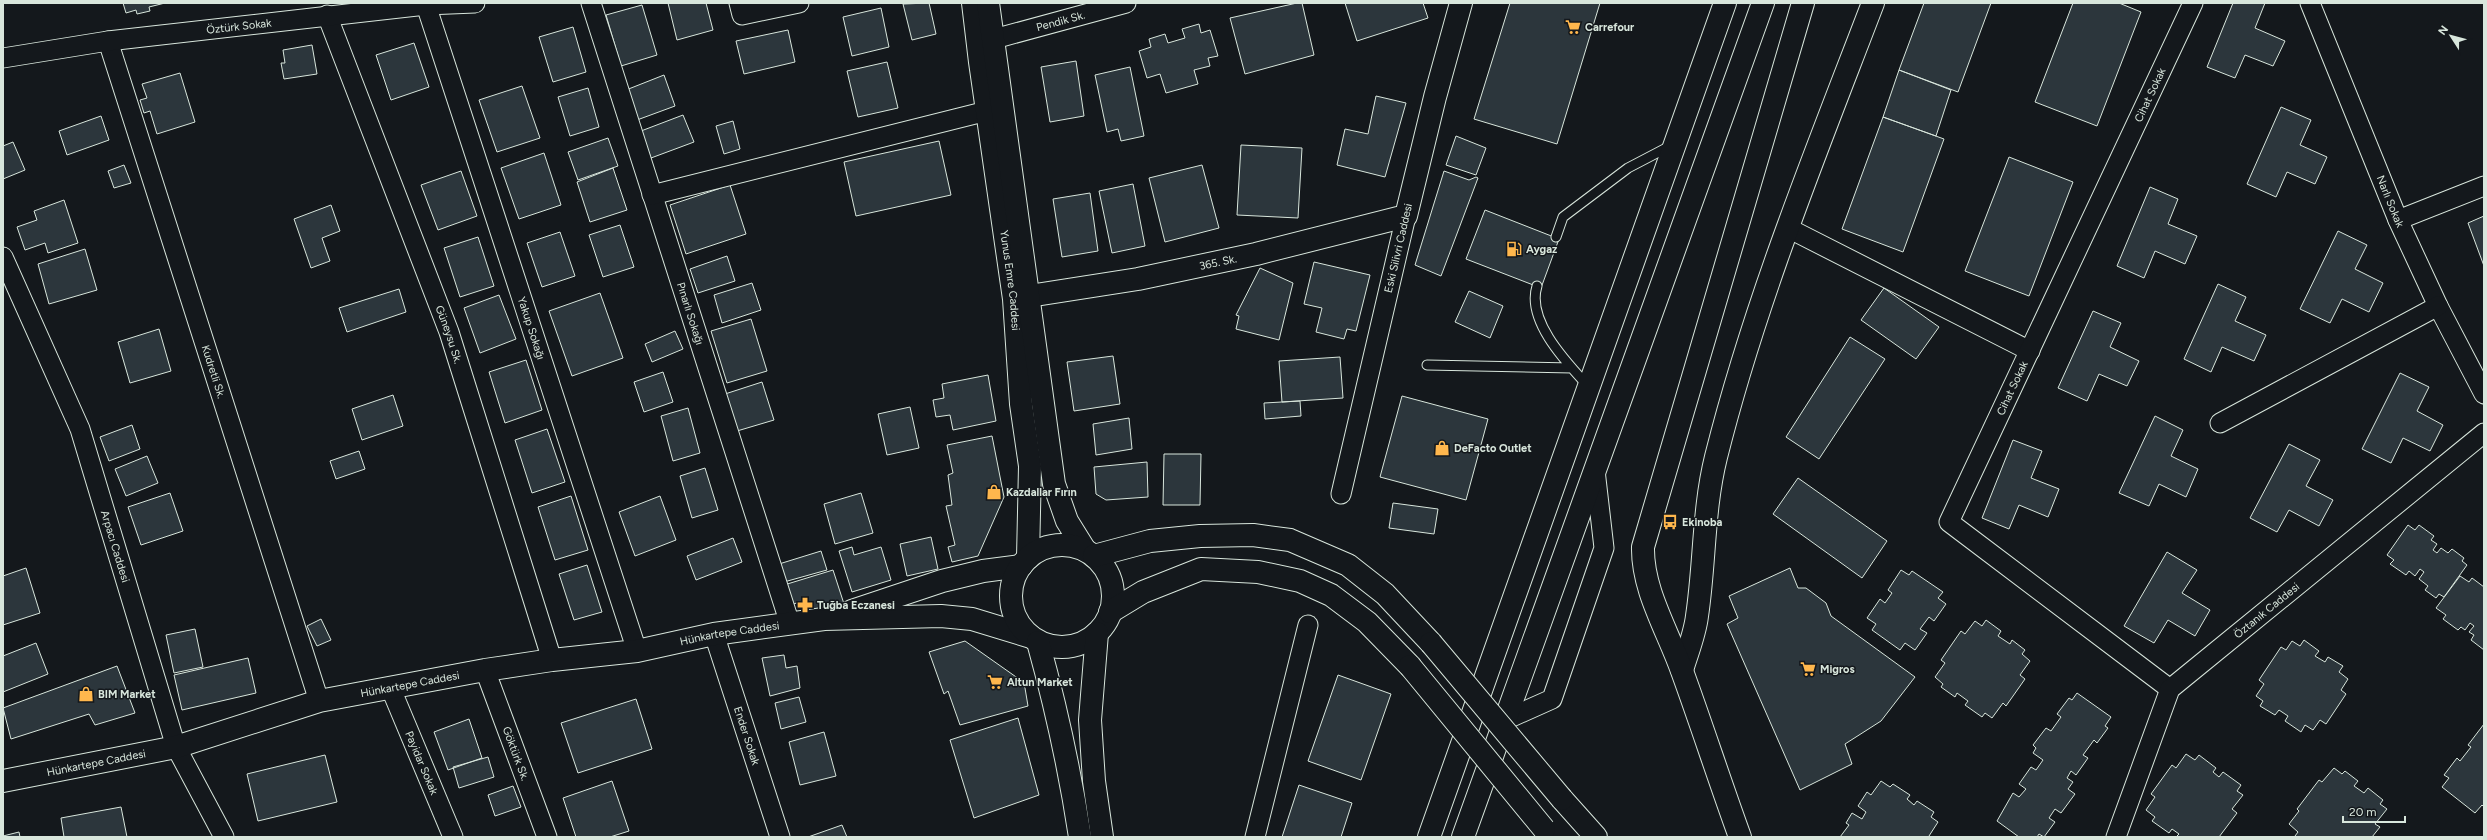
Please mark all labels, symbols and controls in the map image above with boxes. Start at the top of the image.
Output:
street label: Pendik Sk. [1035,8,1086,34]
street label: Öztürk Sokak [206,16,273,37]
north arrow [2431,16,2471,56]
supermarket icon: Carrefour [1564,18,1582,36]
place label: Carrefour [1585,21,1635,34]
text: N [2436,23,2451,38]
street label: Cihat Sokak [2132,65,2169,124]
street label: Narlı Sokak [2374,174,2407,230]
street label: Eski Silivri Caddesi [1382,202,1415,294]
street label: Yunus Emre Caddesi [997,229,1022,331]
fuel station icon: Aygaz [1505,240,1523,258]
place label: Aygaz [1526,243,1557,256]
street label: 365. Sk. [1198,252,1238,273]
street label: Pınarlı Sokağı [674,281,706,347]
street label: Yakup Sokağı [515,295,547,361]
street label: Güneysu Sk. [432,304,465,365]
street label: Kudretli Sk. [199,343,228,400]
street label: Cihat Sokak [1994,358,2031,418]
shop icon: DeFacto Outlet [1433,439,1451,457]
place label: DeFacto Outlet [1454,442,1532,455]
shop icon: Kazdallar Fırın [985,483,1003,501]
place label: Kazdallar Fırın [1006,486,1077,499]
street label: Arpacı Caddesi [98,509,132,584]
bus stop icon: Ekinoba [1661,513,1679,531]
place label: Ekinoba [1682,516,1722,529]
street label: Öztanık Caddesi [2231,580,2302,641]
pharmacy icon: Tuğba Eczanesi [796,596,814,614]
place label: Tuğba Eczanesi [817,599,895,612]
street label: Hünkartepe Caddesi [679,619,780,648]
supermarket icon: Migros [1799,660,1817,678]
place label: Migros [1820,663,1855,676]
street label: Hünkartepe Caddesi [359,669,461,700]
supermarket icon: Altun Market [986,673,1004,691]
place label: Altun Market [1007,676,1073,689]
shop icon: BIM Market [77,685,95,703]
place label: BIM Market [98,688,156,701]
street label: Ender Sokak [731,705,762,768]
street label: Göktürk Sk. [500,725,531,782]
street label: Payidar Sokak [402,729,441,797]
street label: Hünkartepe Caddesi [46,747,147,779]
scale bar [2343,798,2405,824]
text: 20 m [2349,805,2377,819]

